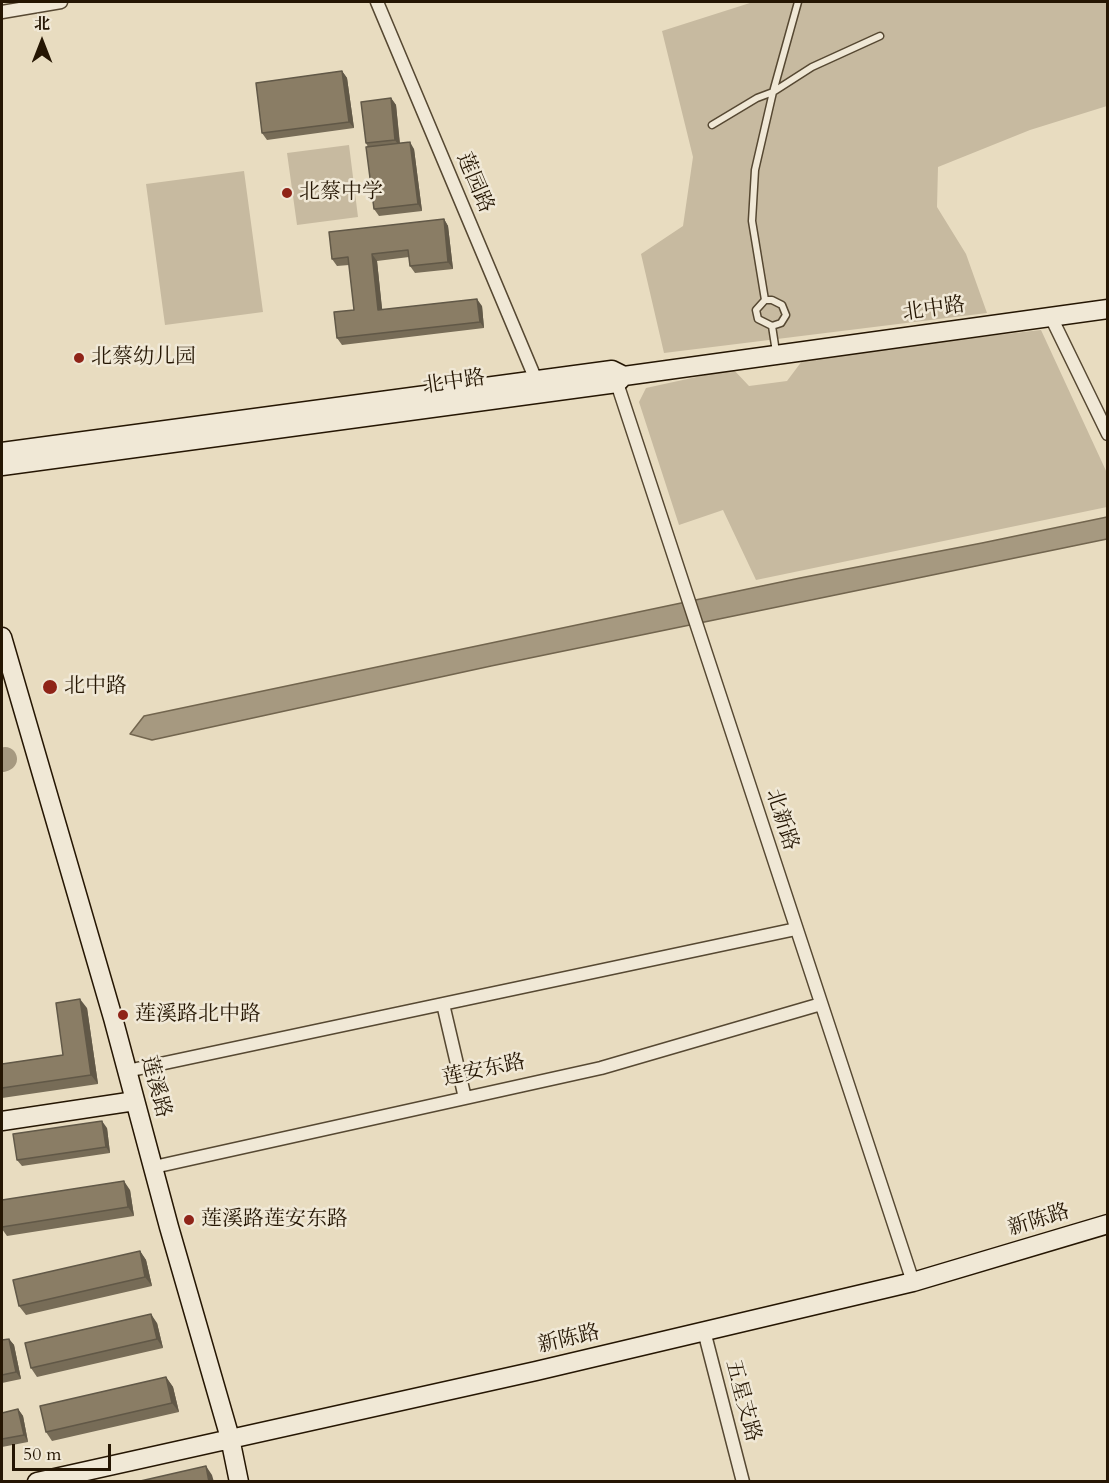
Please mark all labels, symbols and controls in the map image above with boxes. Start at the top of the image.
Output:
north arrow [12,12,72,72]
text: 北 [34,13,50,35]
street label: 莲园路 [450,149,498,217]
place label: 北蔡中学 [299,180,383,206]
marker: 北蔡中学 [280,186,294,200]
street label: 北中路 [901,293,967,327]
place label: 北蔡幼儿园 [91,345,196,371]
marker: 北蔡幼儿园 [72,351,86,365]
street label: 北中路 [421,366,487,400]
place label: 北中路 [64,674,127,700]
marker: 北中路 [41,678,59,696]
street label: 北新路 [759,786,803,854]
place label: 莲溪路北中路 [135,1002,261,1028]
marker: 莲溪路北中路 [116,1008,130,1022]
street label: 莲安东路 [440,1050,528,1092]
street label: 莲溪路 [135,1053,175,1121]
street label: 新陈路 [1005,1200,1073,1242]
place label: 莲溪路莲安东路 [201,1207,348,1233]
marker: 莲溪路莲安东路 [182,1213,196,1227]
street label: 新陈路 [535,1321,603,1359]
street label: 五星支路 [719,1357,765,1445]
scale bar [15,1432,114,1470]
text: 50 m [23,1442,62,1467]

